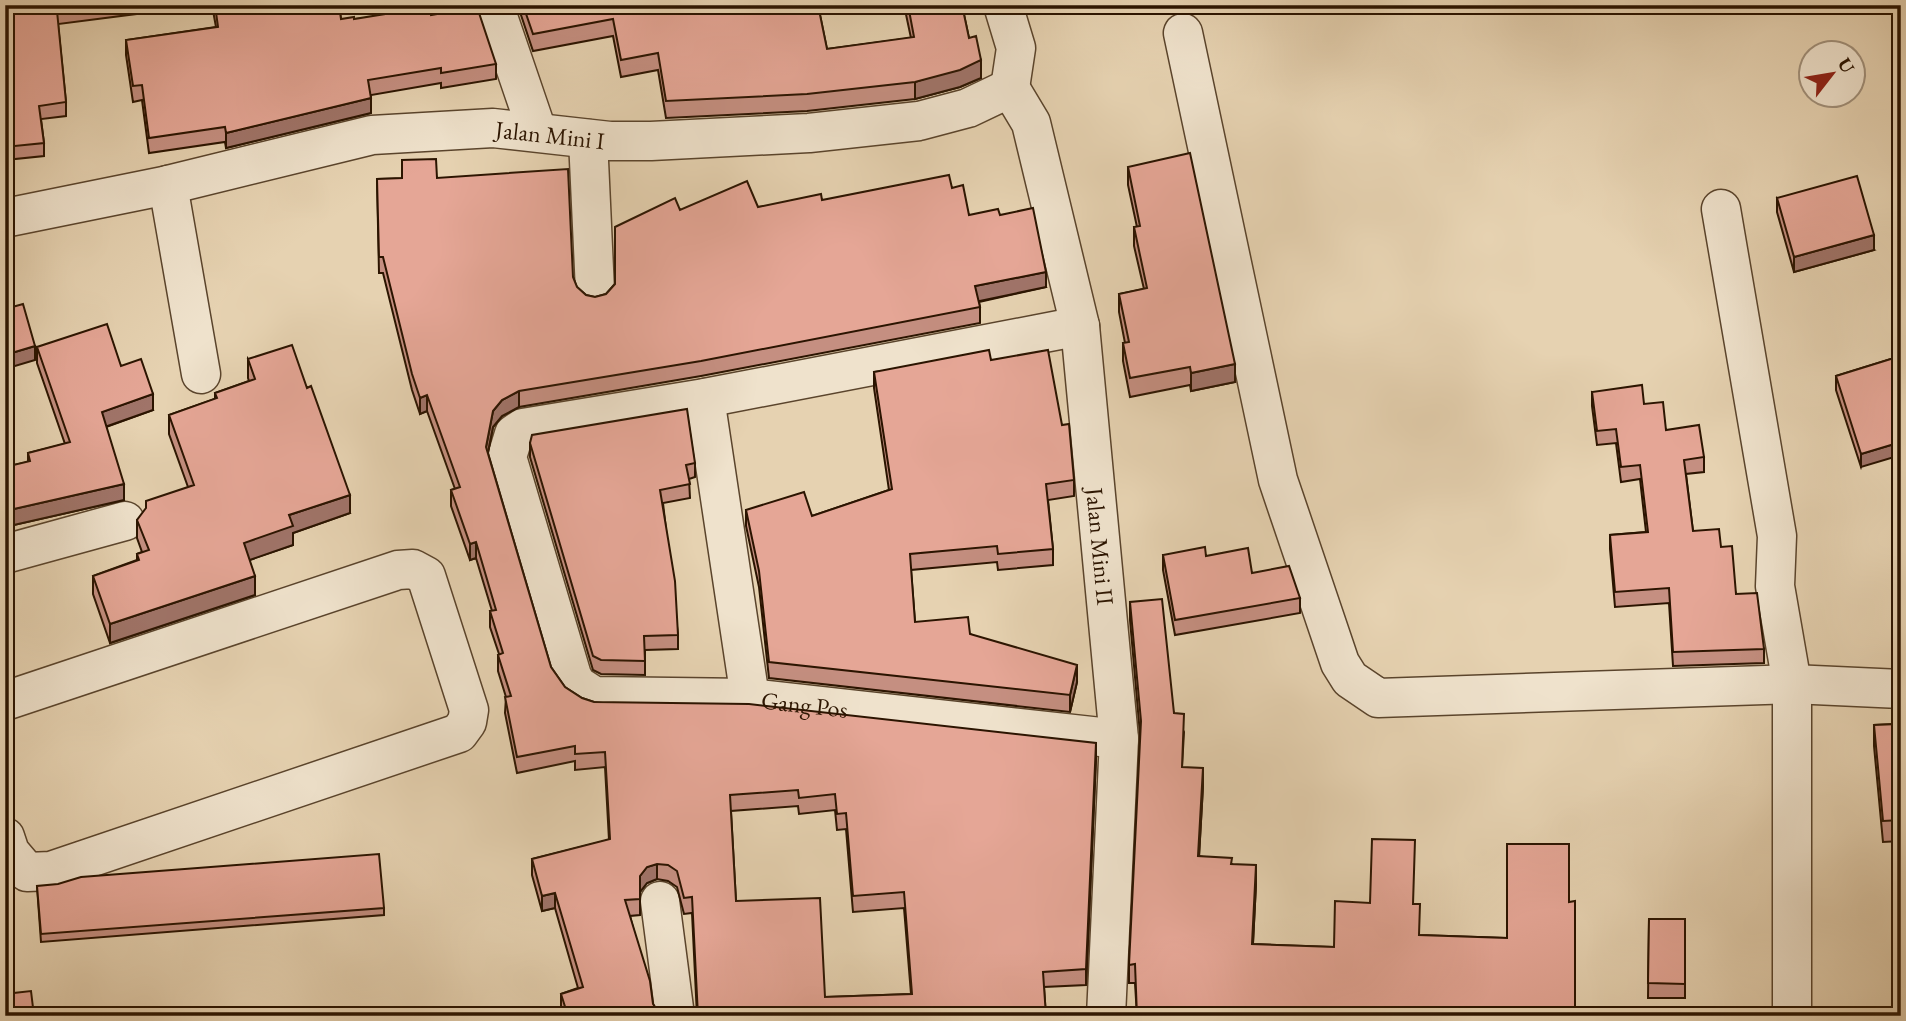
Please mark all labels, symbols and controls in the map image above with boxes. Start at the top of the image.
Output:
north arrow [1798,38,1868,108]
text: U [1832,53,1861,78]
street label: Jalan Mini I [492,113,606,156]
street label: Jalan Mini II [1080,484,1122,606]
street label: Gang Pos [760,684,849,724]

